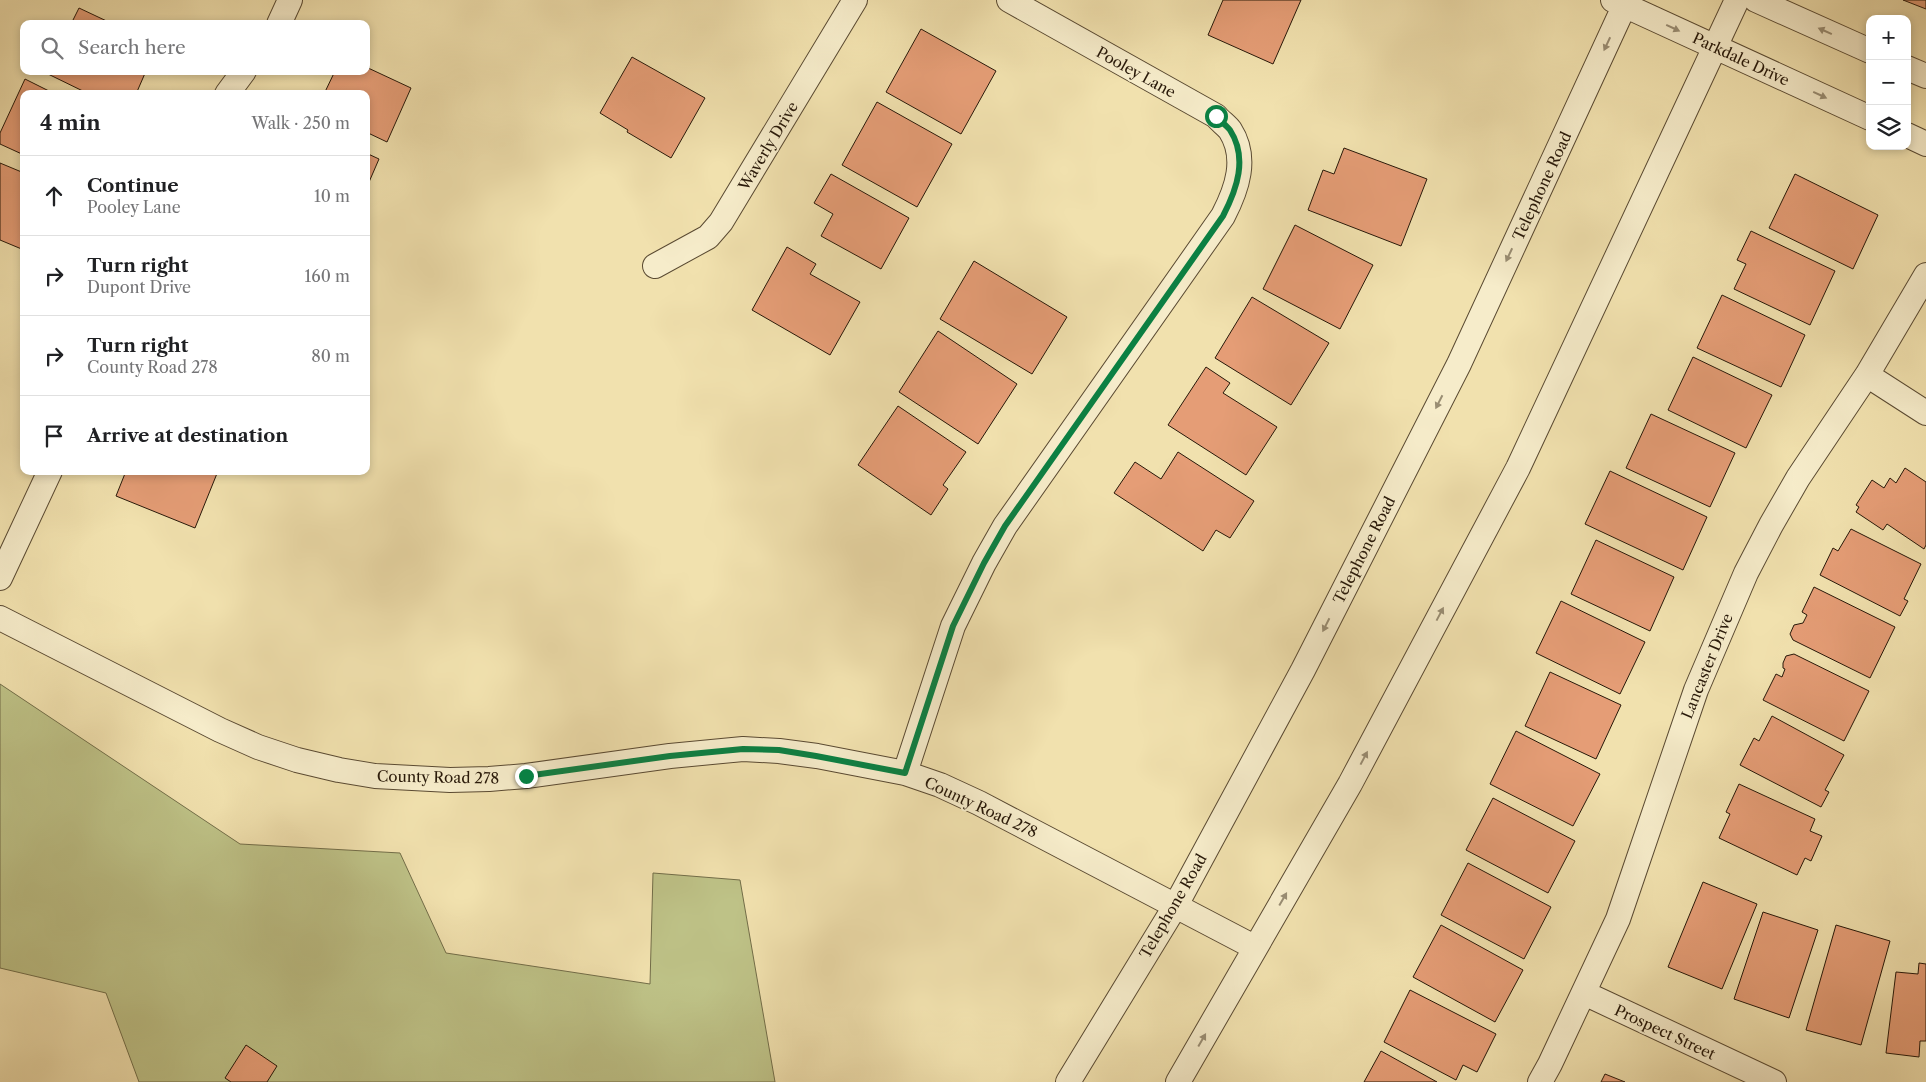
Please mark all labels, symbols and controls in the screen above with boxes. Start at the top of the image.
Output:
map controls [1866,15,1911,150]
button: + [1866,15,1911,60]
search box [20,20,370,75]
one-way arrow [1666,24,1680,32]
one-way arrow [1818,27,1832,35]
street label: Parkdale Drive [1689,28,1793,90]
icon: search [38,34,66,62]
text: Search here [78,36,186,59]
one-way arrow [1603,37,1611,51]
street label: Pooley Lane [1093,42,1179,102]
button: − [1866,60,1911,105]
one-way arrow [1813,92,1827,100]
street label: Waverly Drive [734,98,802,195]
route start [1205,105,1228,128]
button: layers [1866,105,1911,150]
text: 4 min [40,110,101,135]
text: Walk · 250 m [252,113,350,133]
street label: Telephone Road [1509,129,1575,243]
text: Continue [87,174,179,197]
icon: ahead [40,182,68,210]
text: 10 m [314,186,350,206]
text: Pooley Lane [87,197,181,217]
one-way arrow [1505,248,1513,262]
text: Turn right [87,254,188,277]
icon: right [40,262,68,290]
text: 160 m [305,266,350,286]
text: Dupont Drive [87,277,191,297]
text: Turn right [87,334,188,357]
icon: right [40,342,68,370]
text: 80 m [311,346,350,366]
text: County Road 278 [87,357,218,377]
one-way arrow [1435,395,1443,409]
icon: arrive [40,422,68,450]
text: Arrive at destination [87,424,288,447]
street label: Telephone Road [1329,493,1399,607]
one-way arrow [1436,607,1444,622]
street label: Lancaster Drive [1677,610,1737,722]
one-way arrow [1322,617,1330,632]
one-way arrow [1360,751,1368,765]
route end [515,765,538,788]
street label: County Road 278 [377,766,500,788]
street label: County Road 278 [921,772,1041,842]
street label: Telephone Road [1135,850,1211,962]
one-way arrow [1278,892,1287,905]
street label: Prospect Street [1612,1000,1719,1064]
one-way arrow [1198,1032,1206,1047]

